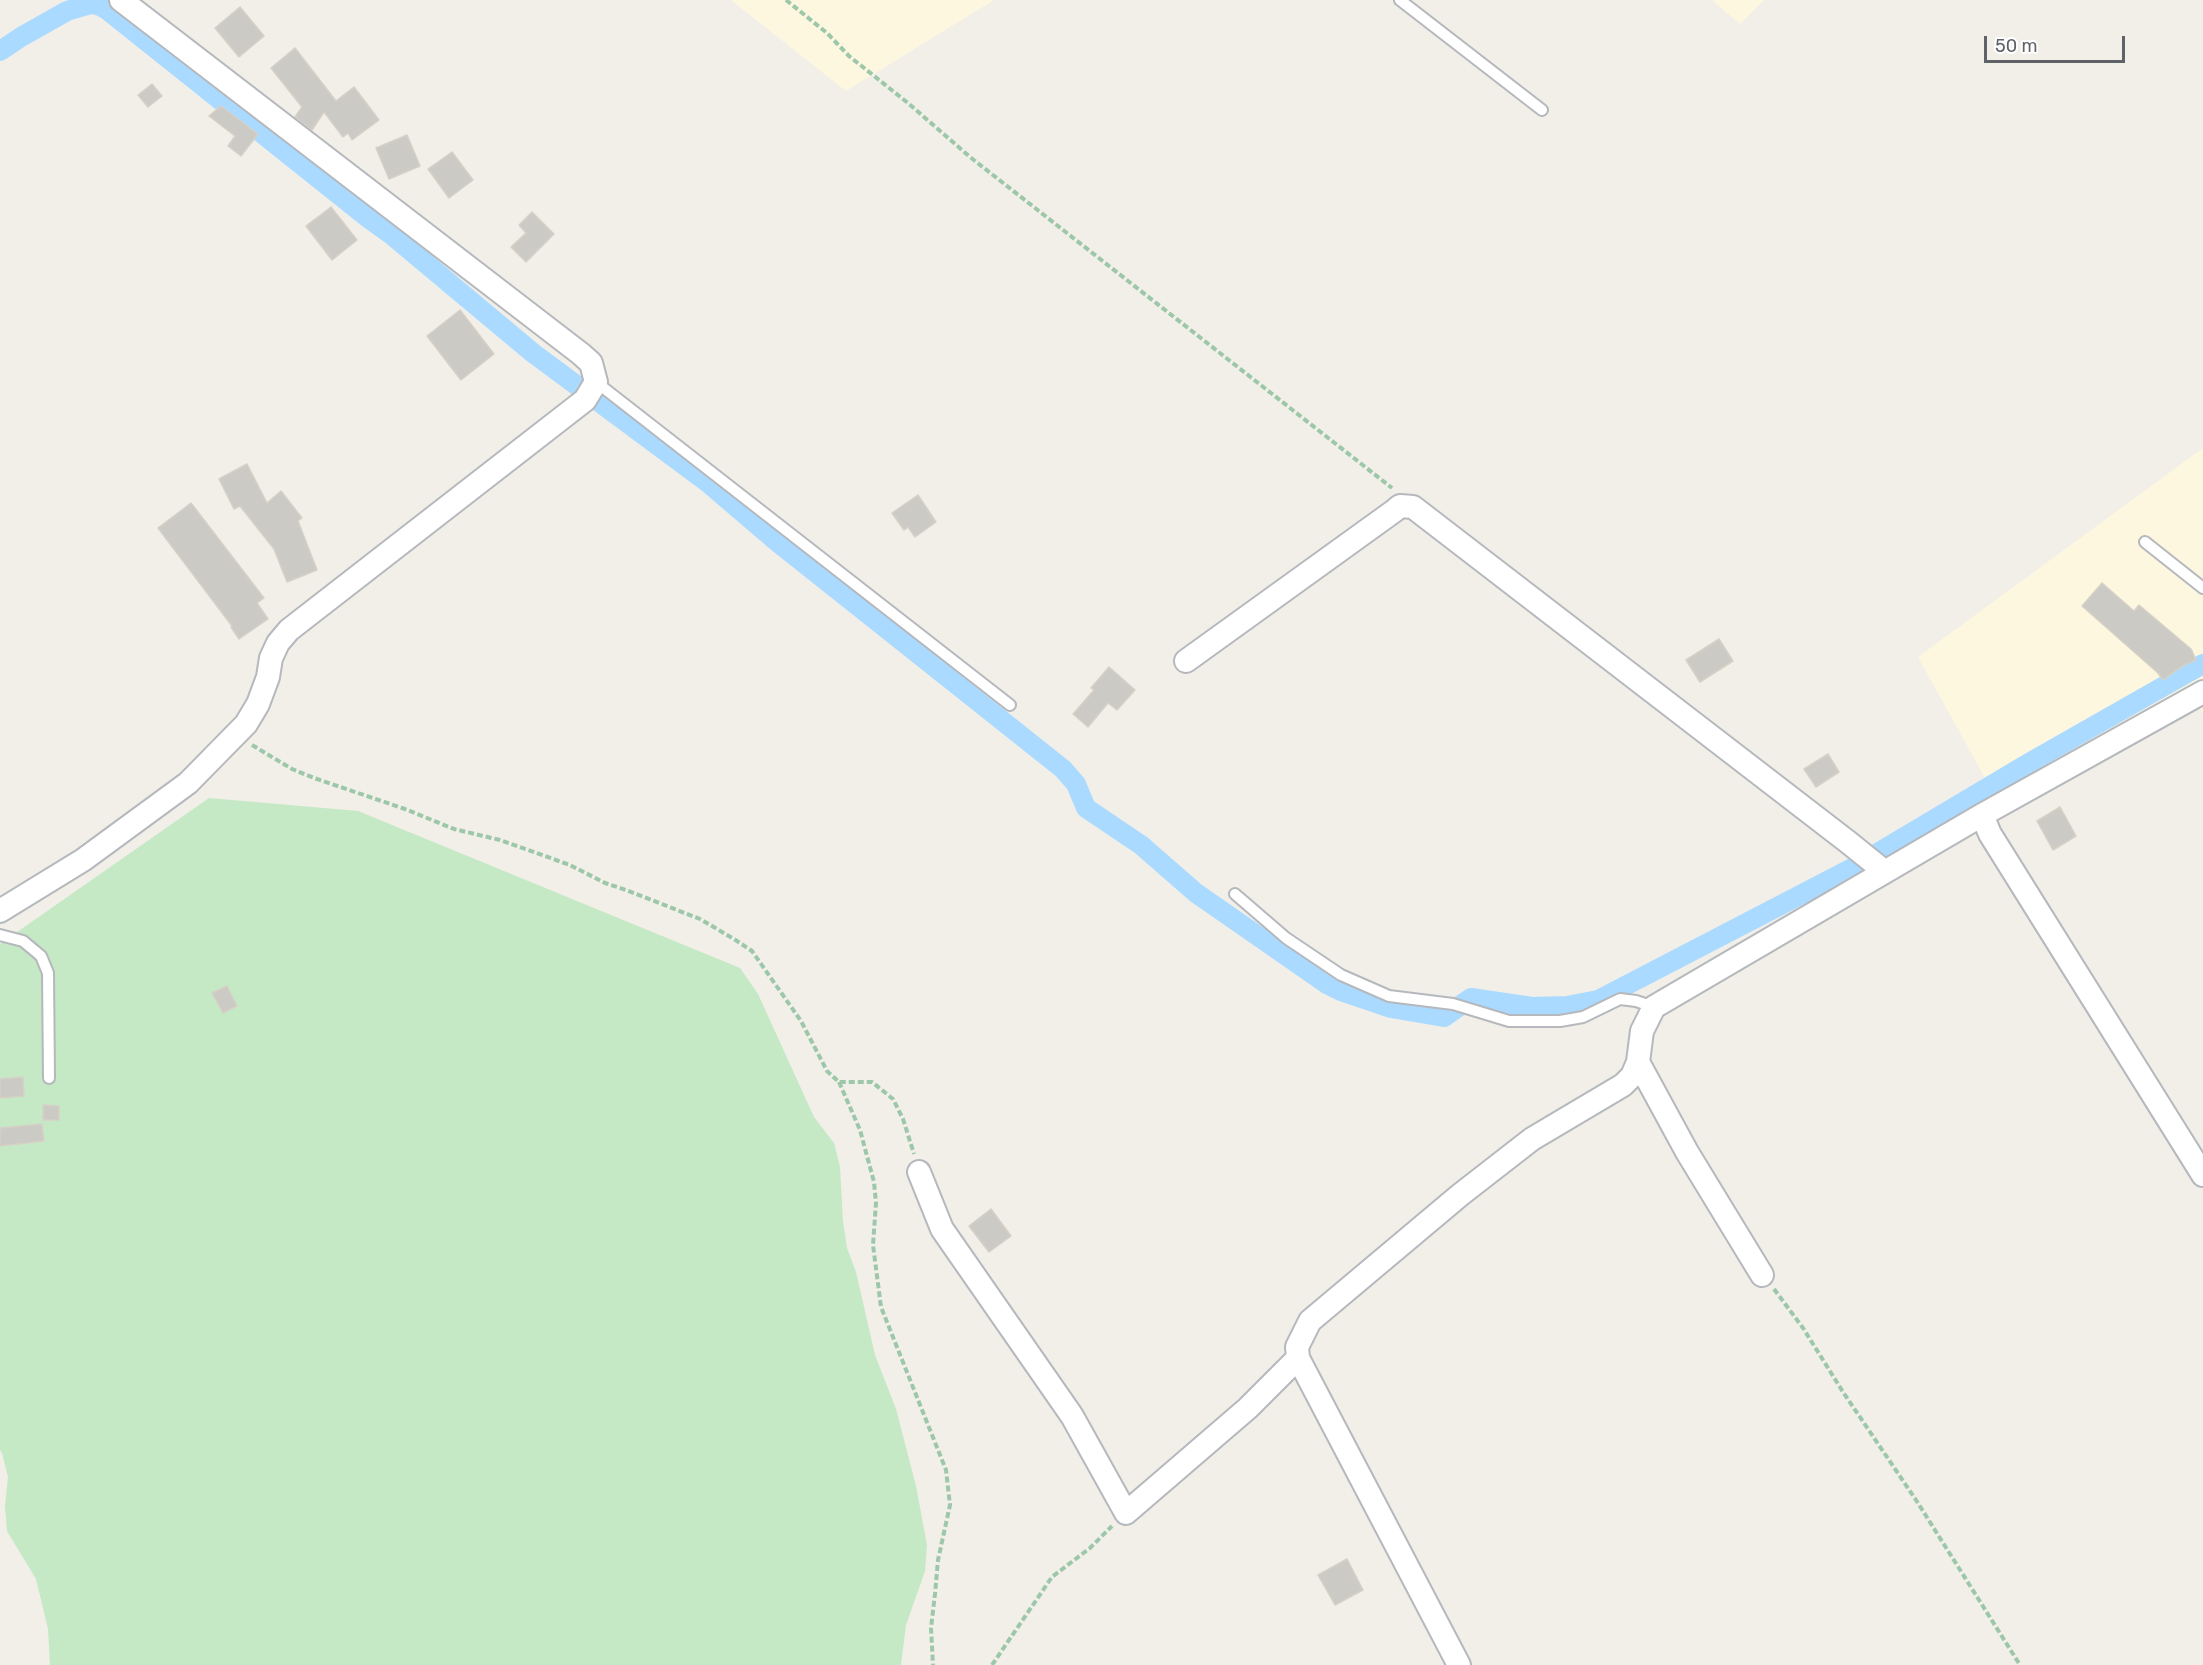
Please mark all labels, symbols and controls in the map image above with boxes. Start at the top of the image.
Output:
scale bar [1987,24,2128,62]
text: 50 m [1995,35,2038,57]

